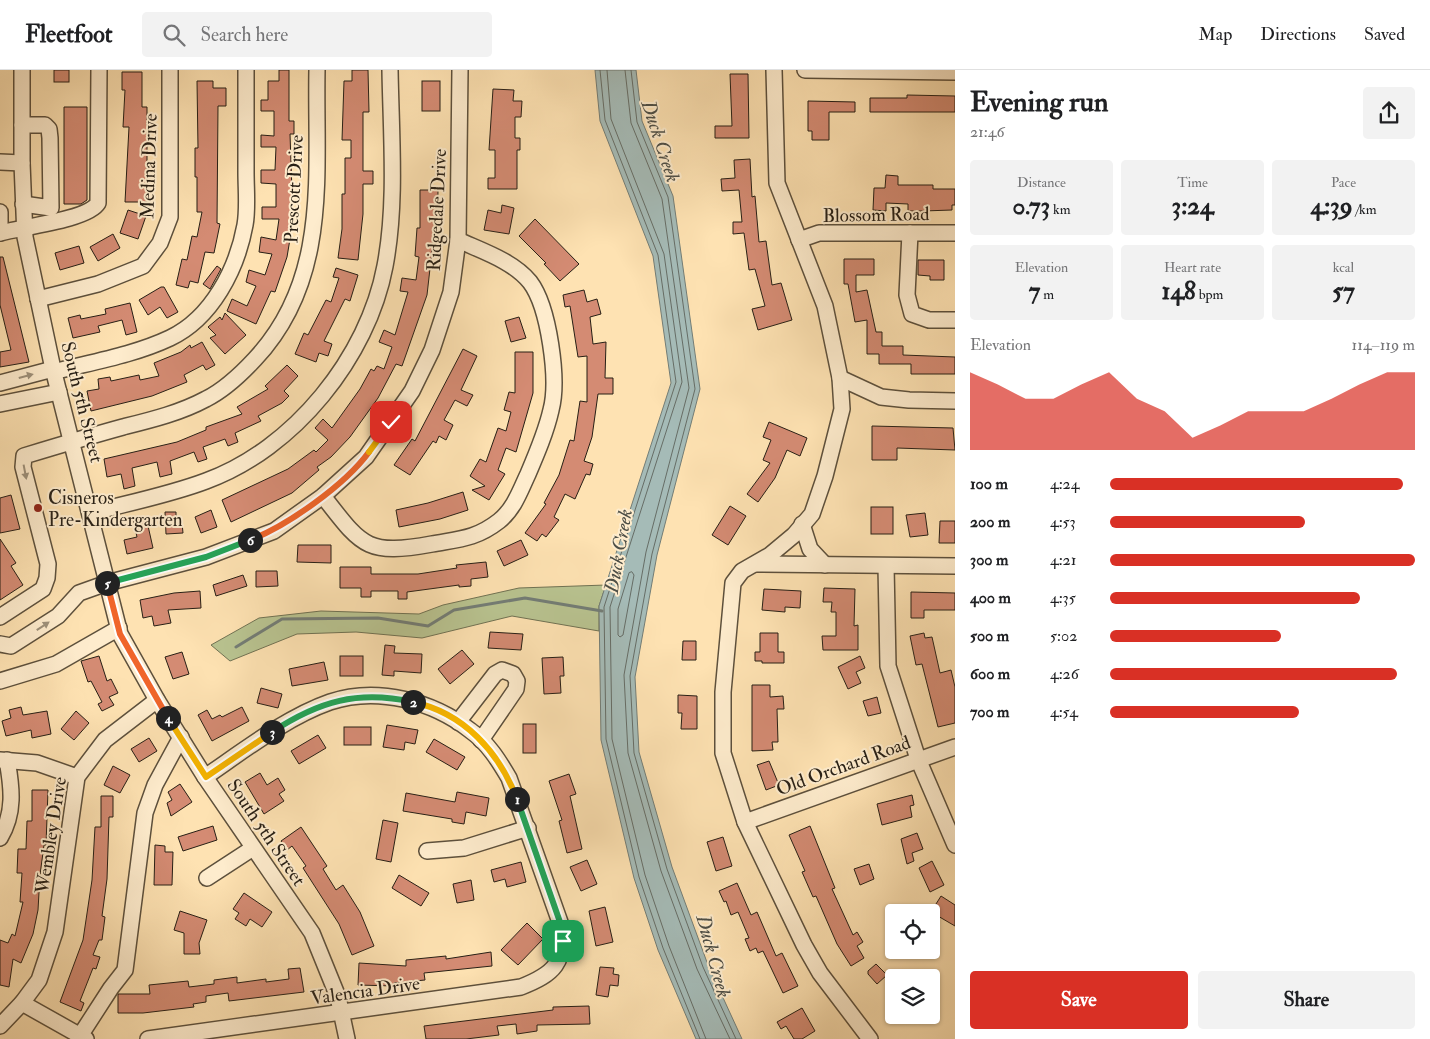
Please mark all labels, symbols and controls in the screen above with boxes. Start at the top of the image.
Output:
search box [142,12,492,57]
text: Fleetfoot [25,19,112,50]
icon: search [160,21,188,49]
text: Search here [200,23,288,47]
text: Map [1199,23,1232,46]
text: Directions [1260,23,1336,46]
text: Saved [1364,23,1405,46]
text: Evening run [970,85,1108,120]
button: share [1363,87,1415,139]
water label: Duck Creek [635,96,686,186]
street label: Medina Drive [135,113,163,219]
text: 21:46 [970,122,1004,142]
street label: Prescott Drive [279,134,309,244]
street label: Ridgedale Drive [422,148,452,272]
text: Distance [1017,174,1066,191]
text: Time [1177,174,1208,191]
text: Pace [1331,174,1356,191]
text: 0.73 [1012,191,1050,222]
text: 3:24 [1172,191,1213,222]
text: 4:39 [1310,191,1352,222]
text: km [1050,201,1071,218]
text: /km [1352,201,1377,218]
street label: Blossom Road [822,202,930,228]
text: Elevation [1015,259,1068,276]
text: Heart rate [1164,259,1221,276]
text: kcal [1333,259,1354,276]
text: 7 [1029,276,1040,307]
text: 148 [1162,276,1196,307]
text: 57 [1332,276,1355,307]
text: m [1040,286,1054,303]
text: bpm [1196,286,1223,303]
text: Elevation [970,335,1031,355]
text: 114–119 m [1352,335,1415,355]
street label: South 5th Street [55,339,109,465]
one-way arrow [19,371,34,379]
pin [370,401,412,443]
icon: check [377,408,405,436]
one-way arrow [21,465,29,481]
text: 100 m [970,474,1008,494]
text: 4:24 [1050,474,1079,494]
place label: Cisneros Pre-Kindergarten [48,486,183,532]
marker: Cisneros Pre-Kindergarten [32,502,44,514]
water label: Duck Creek [599,507,638,596]
text: 200 m [970,512,1010,532]
text: 4:53 [1050,512,1076,532]
pin: 6 [238,528,262,552]
text: 6 [247,532,254,549]
text: 300 m [970,550,1008,570]
text: 4:21 [1050,550,1076,570]
pin: 5 [94,570,120,596]
text: 5 [104,575,111,592]
text: 400 m [970,588,1011,608]
text: 4:35 [1050,588,1076,608]
one-way arrow [36,621,49,631]
text: 500 m [970,626,1009,646]
text: 5:02 [1050,626,1077,646]
text: 600 m [970,664,1010,684]
text: 4:26 [1050,664,1079,684]
pin: 2 [400,690,426,714]
text: 2 [410,694,417,711]
text: 700 m [970,702,1009,722]
text: 4:54 [1050,702,1078,722]
pin: 4 [156,706,180,730]
text: 4 [165,710,172,727]
pin: 3 [260,720,284,744]
text: 3 [270,724,275,741]
street label: Old Orchard Road [773,730,915,801]
street label: Wembley Drive [30,775,72,896]
street label: South 5th Street [222,775,311,891]
pin: 1 [504,786,530,812]
text: 1 [515,791,520,808]
map controls [885,904,940,1024]
button: locate [885,904,940,959]
water label: Duck Creek [690,911,737,1000]
pin [542,920,584,962]
icon: arrive [549,927,577,955]
button: layers [885,969,940,1024]
street label: Valencia Drive [309,971,421,1011]
button: Save [970,971,1188,1029]
button: Share [1198,971,1415,1029]

